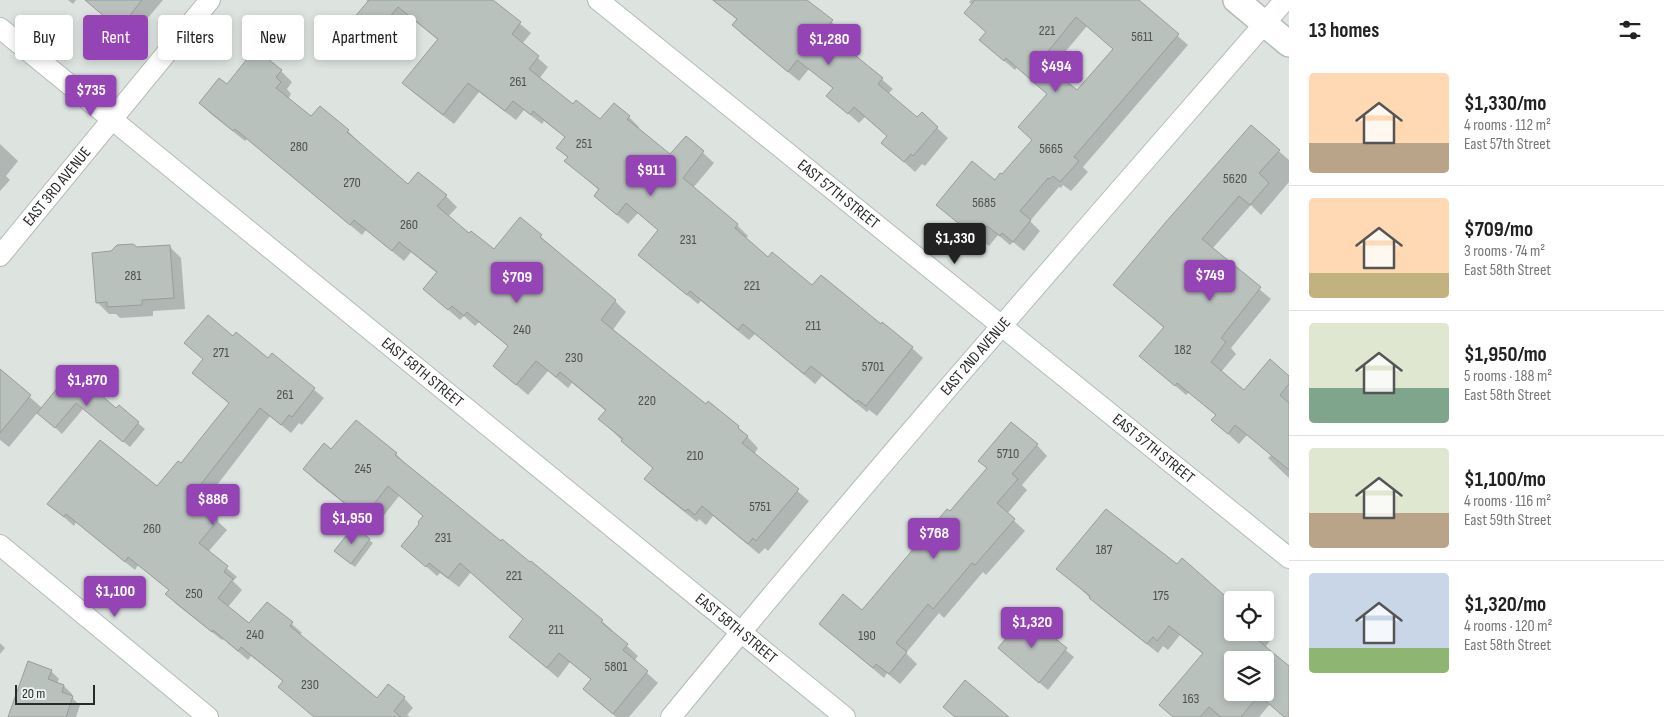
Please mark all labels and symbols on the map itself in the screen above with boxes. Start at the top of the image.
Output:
house number: 221 [1039,22,1055,39]
pin: $1,280 [788,23,870,66]
house number: 5611 [1131,28,1153,45]
pin: $494 [1026,51,1086,93]
house number: 261 [510,73,526,90]
pin: $735 [61,74,121,117]
house number: 251 [576,135,592,152]
house number: 280 [290,138,308,155]
house number: 5665 [1039,140,1063,157]
street label: EAST 3RD AVENUE [19,143,95,230]
pin: $911 [621,154,681,197]
street label: EAST 57TH STREET [794,155,884,233]
house number: 5620 [1223,170,1247,187]
house number: 270 [343,174,361,191]
house number: 5685 [972,194,996,211]
house number: 260 [400,216,418,233]
pin: $1,330 [914,222,996,265]
house number: 231 [680,231,696,248]
pin: $749 [1180,260,1240,302]
pin: $709 [487,262,547,304]
house number: 281 [125,267,141,284]
house number: 221 [744,277,760,294]
street label: EAST 2ND AVENUE [936,313,1014,399]
house number: 211 [805,317,821,334]
house number: 240 [513,321,531,338]
street label: EAST 58TH STREET [378,333,468,412]
house number: 182 [1175,341,1192,358]
house number: 271 [213,344,229,361]
house number: 230 [565,349,583,366]
house number: 5701 [862,358,884,375]
pin: $1,870 [46,364,128,407]
house number: 261 [277,386,293,403]
house number: 220 [638,392,656,409]
street label: EAST 57TH STREET [1109,410,1199,488]
house number: 5710 [997,445,1019,462]
house number: 210 [687,447,703,464]
house number: 245 [354,460,372,477]
pin: $886 [183,484,243,526]
house number: 5751 [749,498,771,515]
pin: $1,950 [311,502,393,545]
pin: $768 [904,518,964,560]
house number: 260 [143,520,161,537]
house number: 231 [435,529,451,546]
house number: 187 [1096,541,1113,558]
house number: 221 [506,567,522,584]
pin: $1,100 [74,576,156,618]
house number: 250 [185,585,203,602]
house number: 175 [1153,587,1169,604]
street label: EAST 58TH STREET [691,589,781,668]
pin: $1,320 [991,606,1073,649]
house number: 211 [548,621,564,638]
house number: 240 [246,626,264,643]
house number: 190 [858,627,876,644]
house number: 5801 [605,658,628,675]
house number: 230 [301,676,319,693]
scale bar [15,682,95,705]
house number: 163 [1183,690,1200,707]

